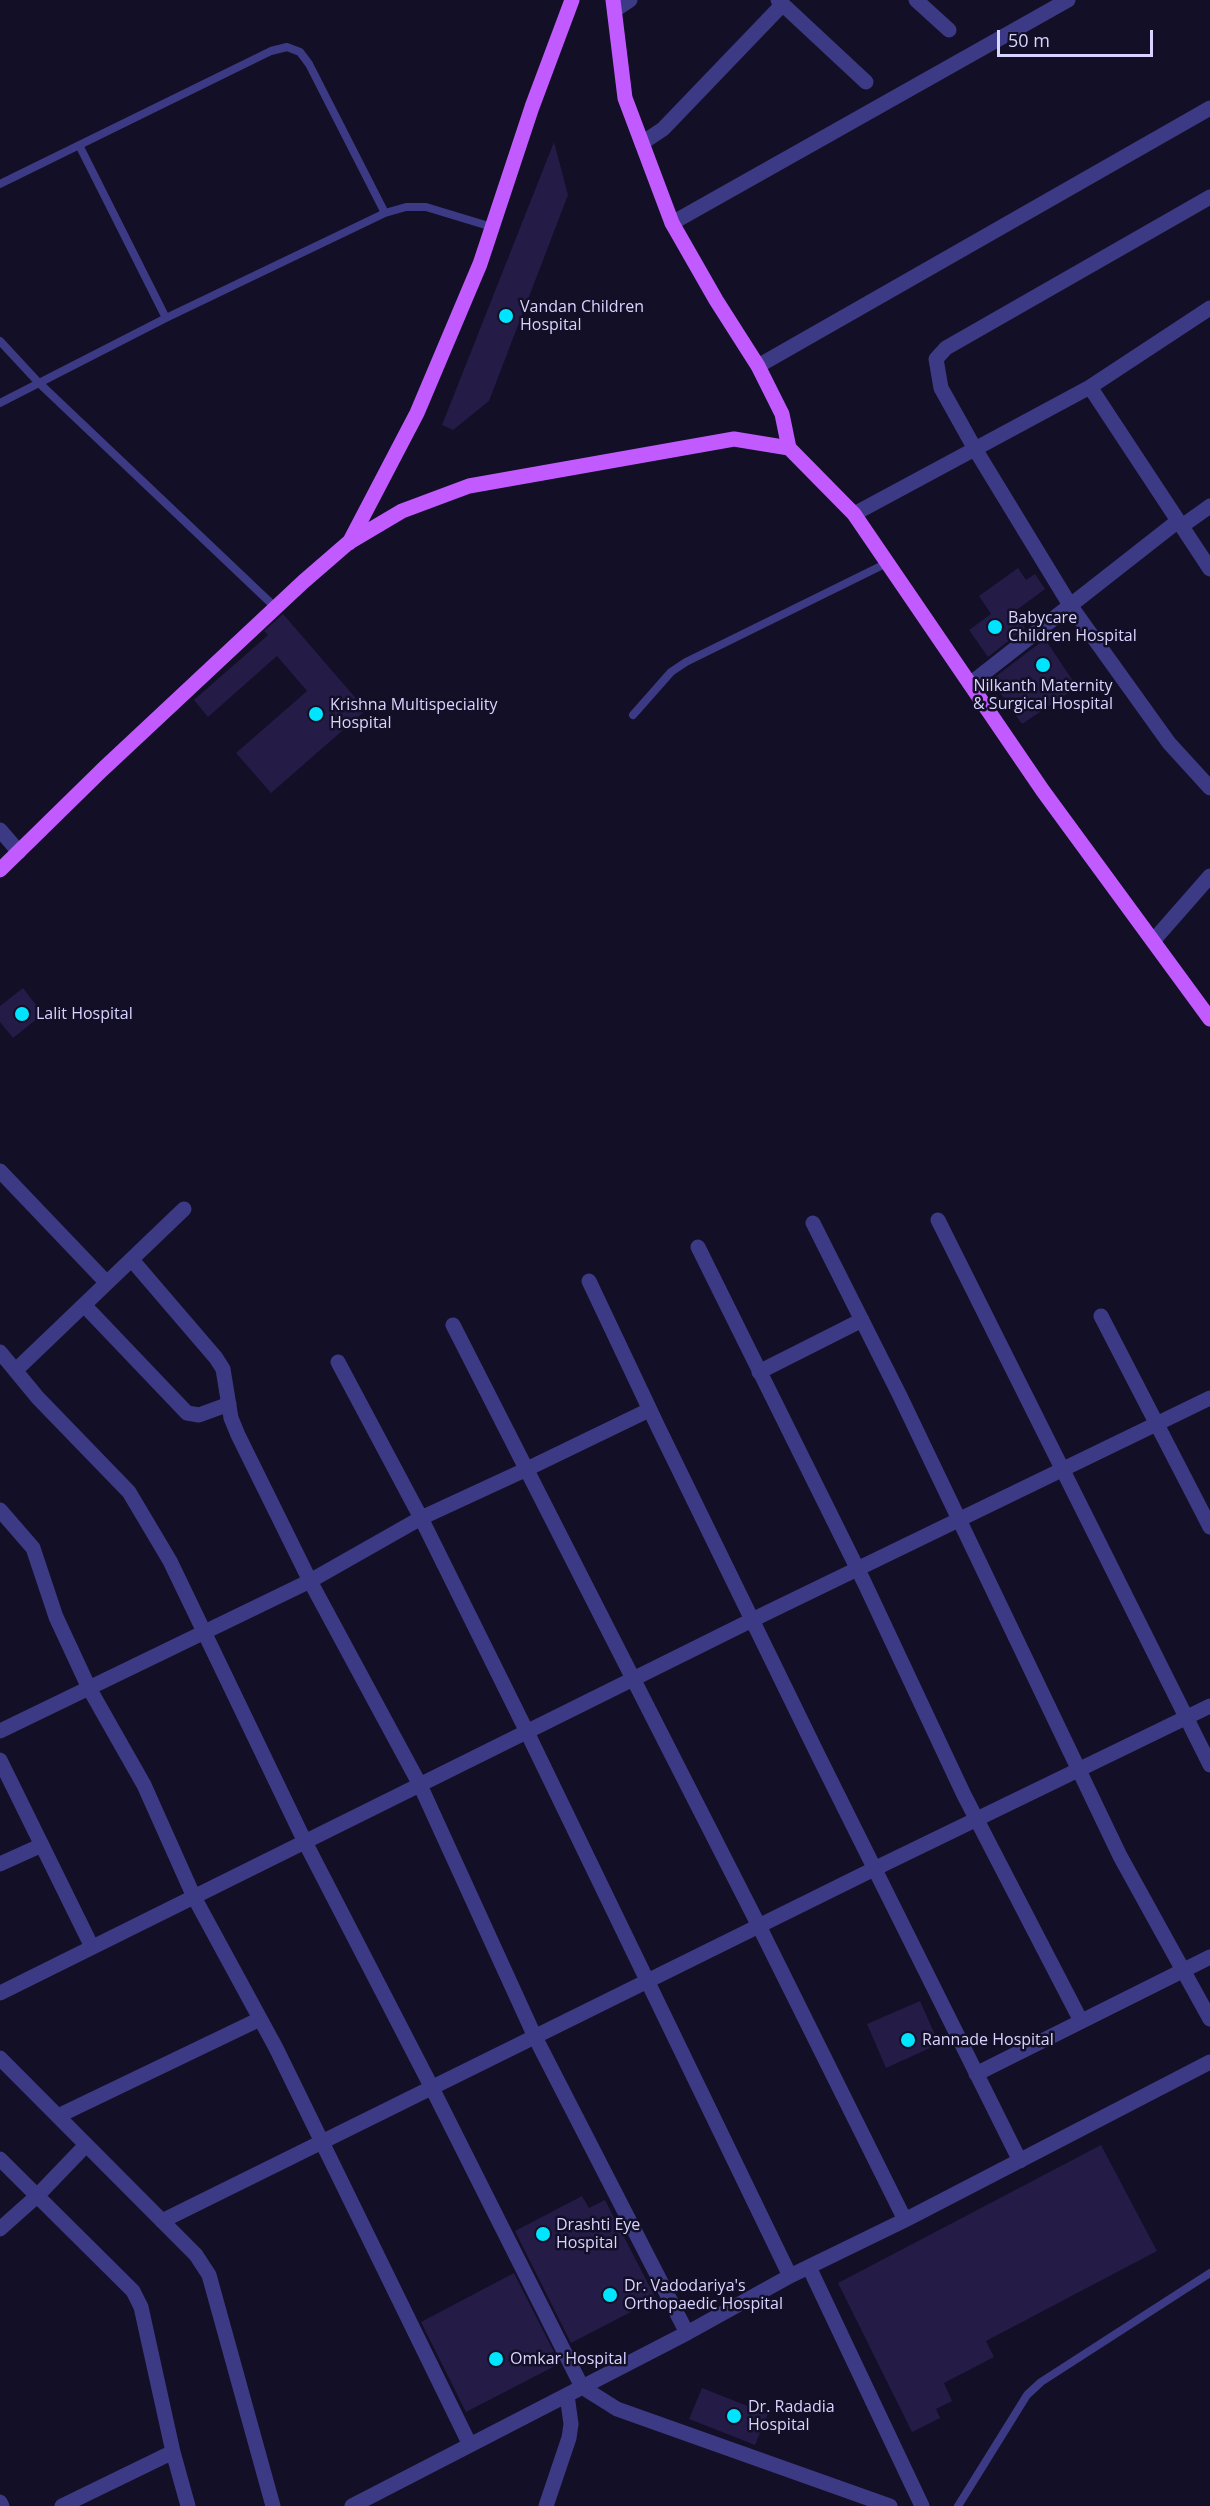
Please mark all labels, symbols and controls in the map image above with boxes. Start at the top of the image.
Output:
scale bar [1000,18,1156,56]
text: 50 m [1008,28,1050,52]
place label: Vandan Children Hospital [520,297,644,335]
marker: Vandan Children Hospital [497,307,515,325]
place label: Babycare Children Hospital [1008,608,1137,646]
marker: Babycare Children Hospital [986,618,1004,636]
marker: Nilkanth Maternity & Surgical Hospital [1034,656,1052,674]
place label: Nilkanth Maternity & Surgical Hospital [973,676,1113,714]
place label: Krishna Multispeciality Hospital [330,695,497,733]
marker: Krishna Multispeciality Hospital [307,705,325,723]
place label: Lalit Hospital [36,1004,133,1024]
marker: Lalit Hospital [13,1005,31,1023]
place label: Rannade Hospital [922,2030,1054,2050]
marker: Rannade Hospital [899,2031,917,2049]
place label: Drashti Eye Hospital [556,2215,640,2253]
marker: Drashti Eye Hospital [534,2225,552,2243]
place label: Dr. Vadodariya's Orthopaedic Hospital [624,2276,783,2314]
marker: Dr. Vadodariya's Orthopaedic Hospital [601,2286,619,2304]
place label: Omkar Hospital [510,2349,627,2369]
marker: Omkar Hospital [487,2350,505,2368]
place label: Dr. Radadia Hospital [748,2397,835,2435]
marker: Dr. Radadia Hospital [725,2407,743,2425]

